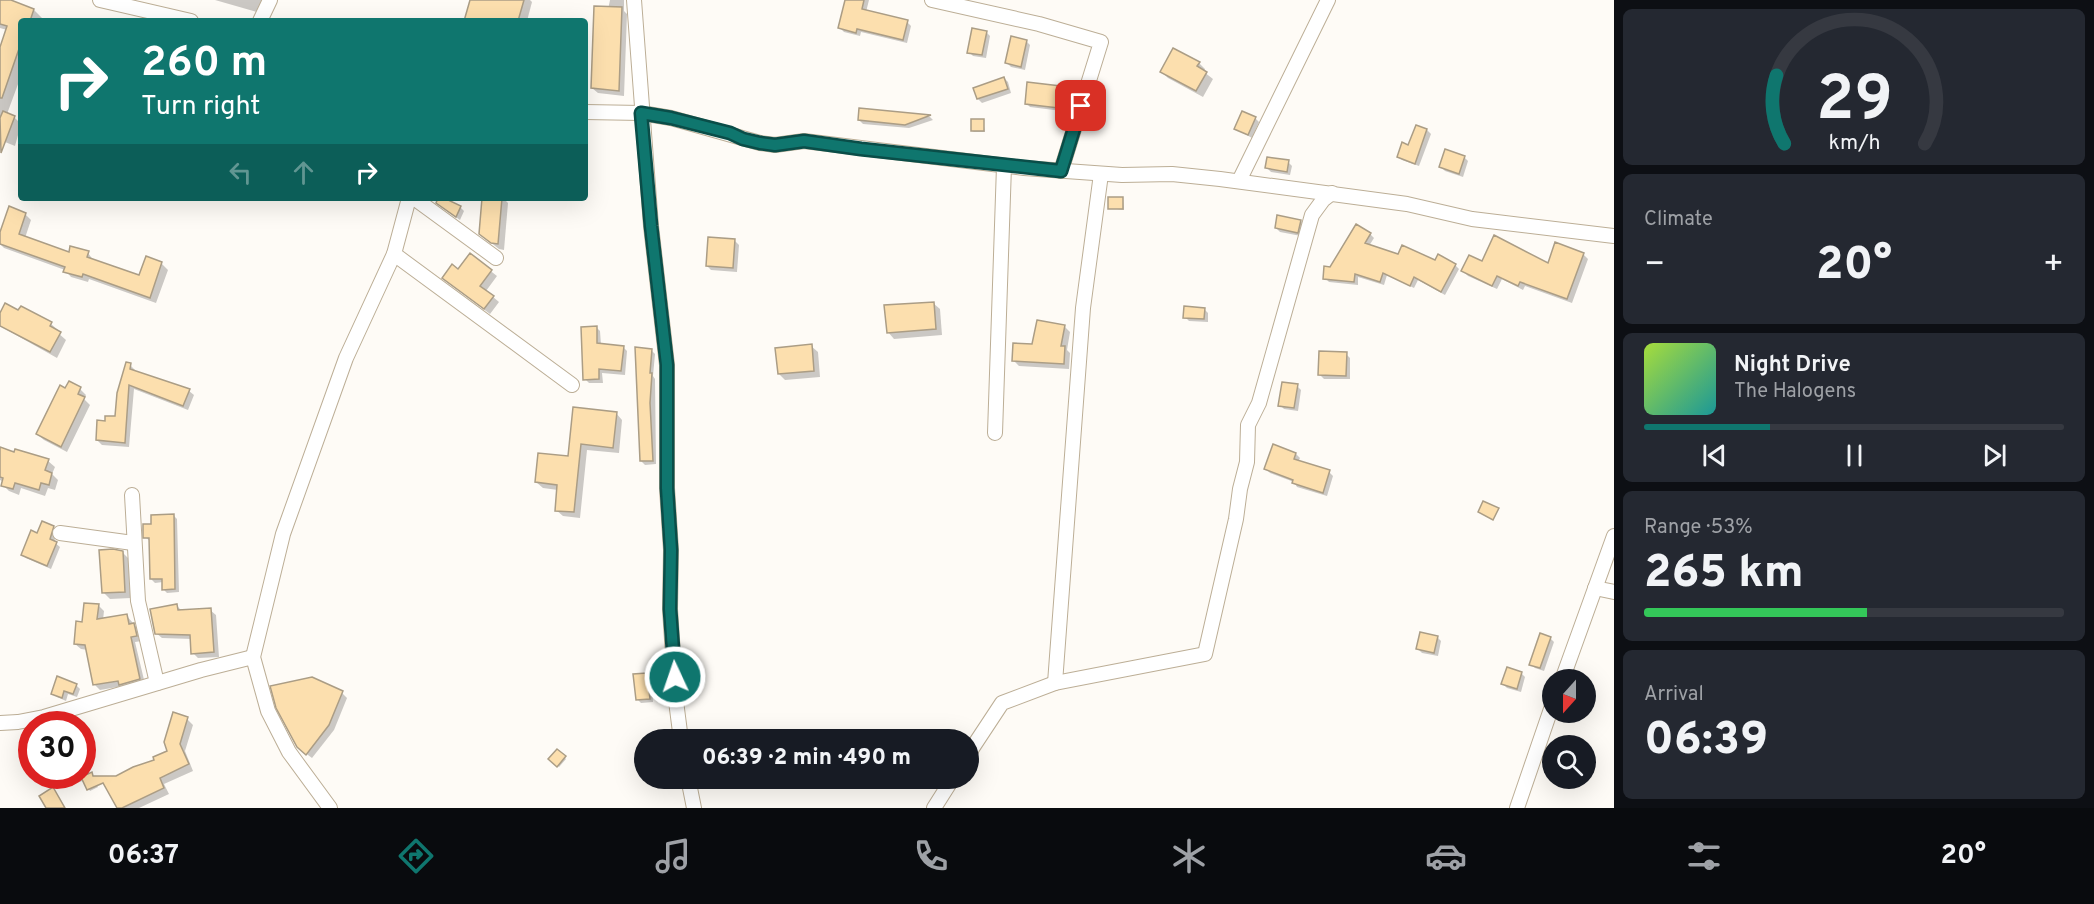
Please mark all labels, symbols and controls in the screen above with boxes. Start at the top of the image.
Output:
text: 260 m [141,38,267,91]
icon: right [42,42,120,120]
text: 29 [1816,63,1892,142]
pin [1055,80,1106,131]
icon: arrive [1064,89,1097,122]
text: Turn right [141,90,260,124]
text: km/h [1828,130,1880,157]
icon: left [224,156,257,189]
icon: ahead [287,156,320,189]
icon: right [350,156,383,189]
text: Climate [1644,207,1713,233]
text: 20° [1816,238,1892,295]
text: − [1644,245,1665,287]
text: + [2043,245,2064,287]
text: Night Drive [1734,352,1851,379]
text: The Halogens [1734,379,1856,405]
icon: previous [1698,439,1731,472]
icon: pause [1838,439,1871,472]
icon: next [1978,439,2011,472]
text: Range · 53% [1644,515,1753,541]
text: 265 km [1644,546,1804,603]
position arrow [643,645,707,709]
north arrow [1542,669,1596,723]
map controls [1542,669,1596,789]
text: Arrival [1644,682,1704,708]
speed limit sign: 30 [18,711,96,789]
text: 06:39 [1644,713,1768,770]
button: search [1542,735,1596,789]
text: 06:39 · 2 min · 490 m [702,745,911,772]
icon: directions [395,835,437,877]
icon: music [652,835,694,877]
icon: phone [910,835,952,877]
icon: climate [1168,835,1210,877]
icon: car [1425,835,1467,877]
icon: filters [1683,835,1725,877]
text: 06:37 [108,839,179,873]
text: 20° [1941,839,1986,873]

